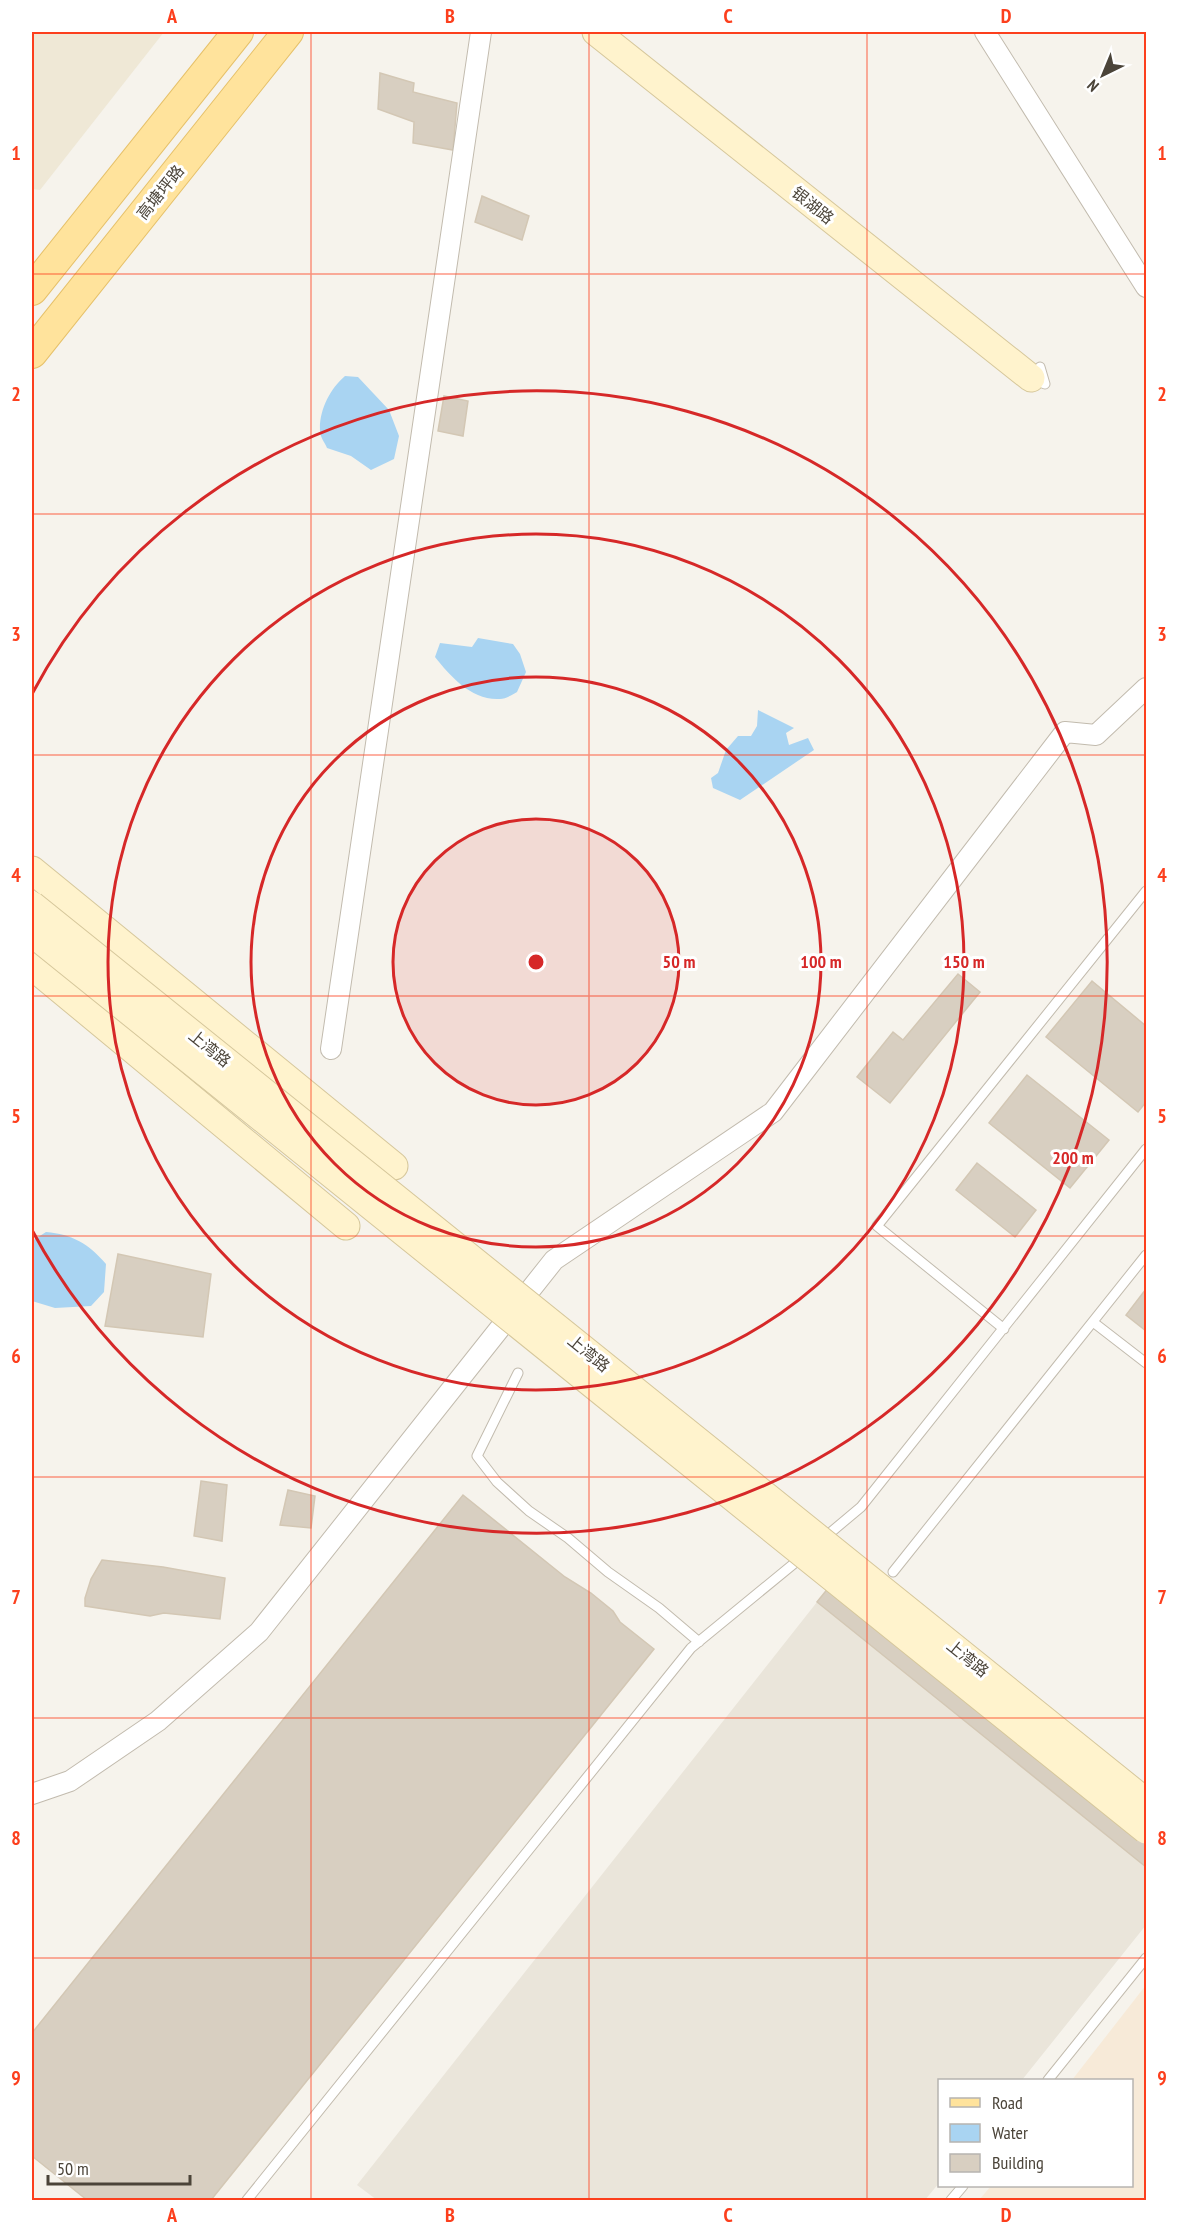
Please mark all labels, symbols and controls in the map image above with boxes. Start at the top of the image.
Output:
text: A [166,3,178,29]
text: B [445,3,455,29]
text: C [723,3,733,29]
text: D [1001,3,1012,29]
north arrow [1073,45,1133,105]
text: N [1083,76,1103,96]
text: 1 [11,140,21,166]
text: 1 [1157,140,1167,166]
street label: 高塘坪路 [132,161,188,223]
street label: 银湖路 [788,182,838,228]
text: 2 [11,381,21,407]
text: 2 [1157,381,1167,407]
text: 3 [11,621,21,647]
text: 3 [1157,621,1167,647]
text: 4 [11,862,21,888]
text: 4 [1157,862,1167,888]
text: 50 m [663,950,695,973]
text: 100 m [800,950,842,973]
text: 150 m [943,950,985,973]
centre of rings [526,952,546,972]
street label: 上湾路 [185,1025,235,1071]
text: 5 [11,1103,21,1129]
text: 5 [1157,1103,1167,1129]
text: 200 m [1052,1146,1094,1169]
street label: 上湾路 [564,1330,614,1376]
text: 6 [11,1343,21,1369]
text: 6 [1157,1343,1167,1369]
text: 7 [11,1584,21,1610]
text: 7 [1157,1584,1167,1610]
street label: 上湾路 [943,1635,993,1681]
text: 8 [11,1825,21,1851]
text: 8 [1157,1825,1167,1851]
text: 9 [11,2065,21,2091]
text: 9 [1157,2065,1167,2091]
legend [938,2079,1133,2187]
text: Road [992,2091,1023,2114]
text: Water [992,2121,1028,2144]
scale bar [48,2148,190,2186]
text: Building [992,2151,1044,2174]
text: 50 m [57,2157,89,2180]
text: A [166,2202,178,2228]
text: B [445,2202,455,2228]
text: C [723,2202,733,2228]
text: D [1001,2202,1012,2228]

